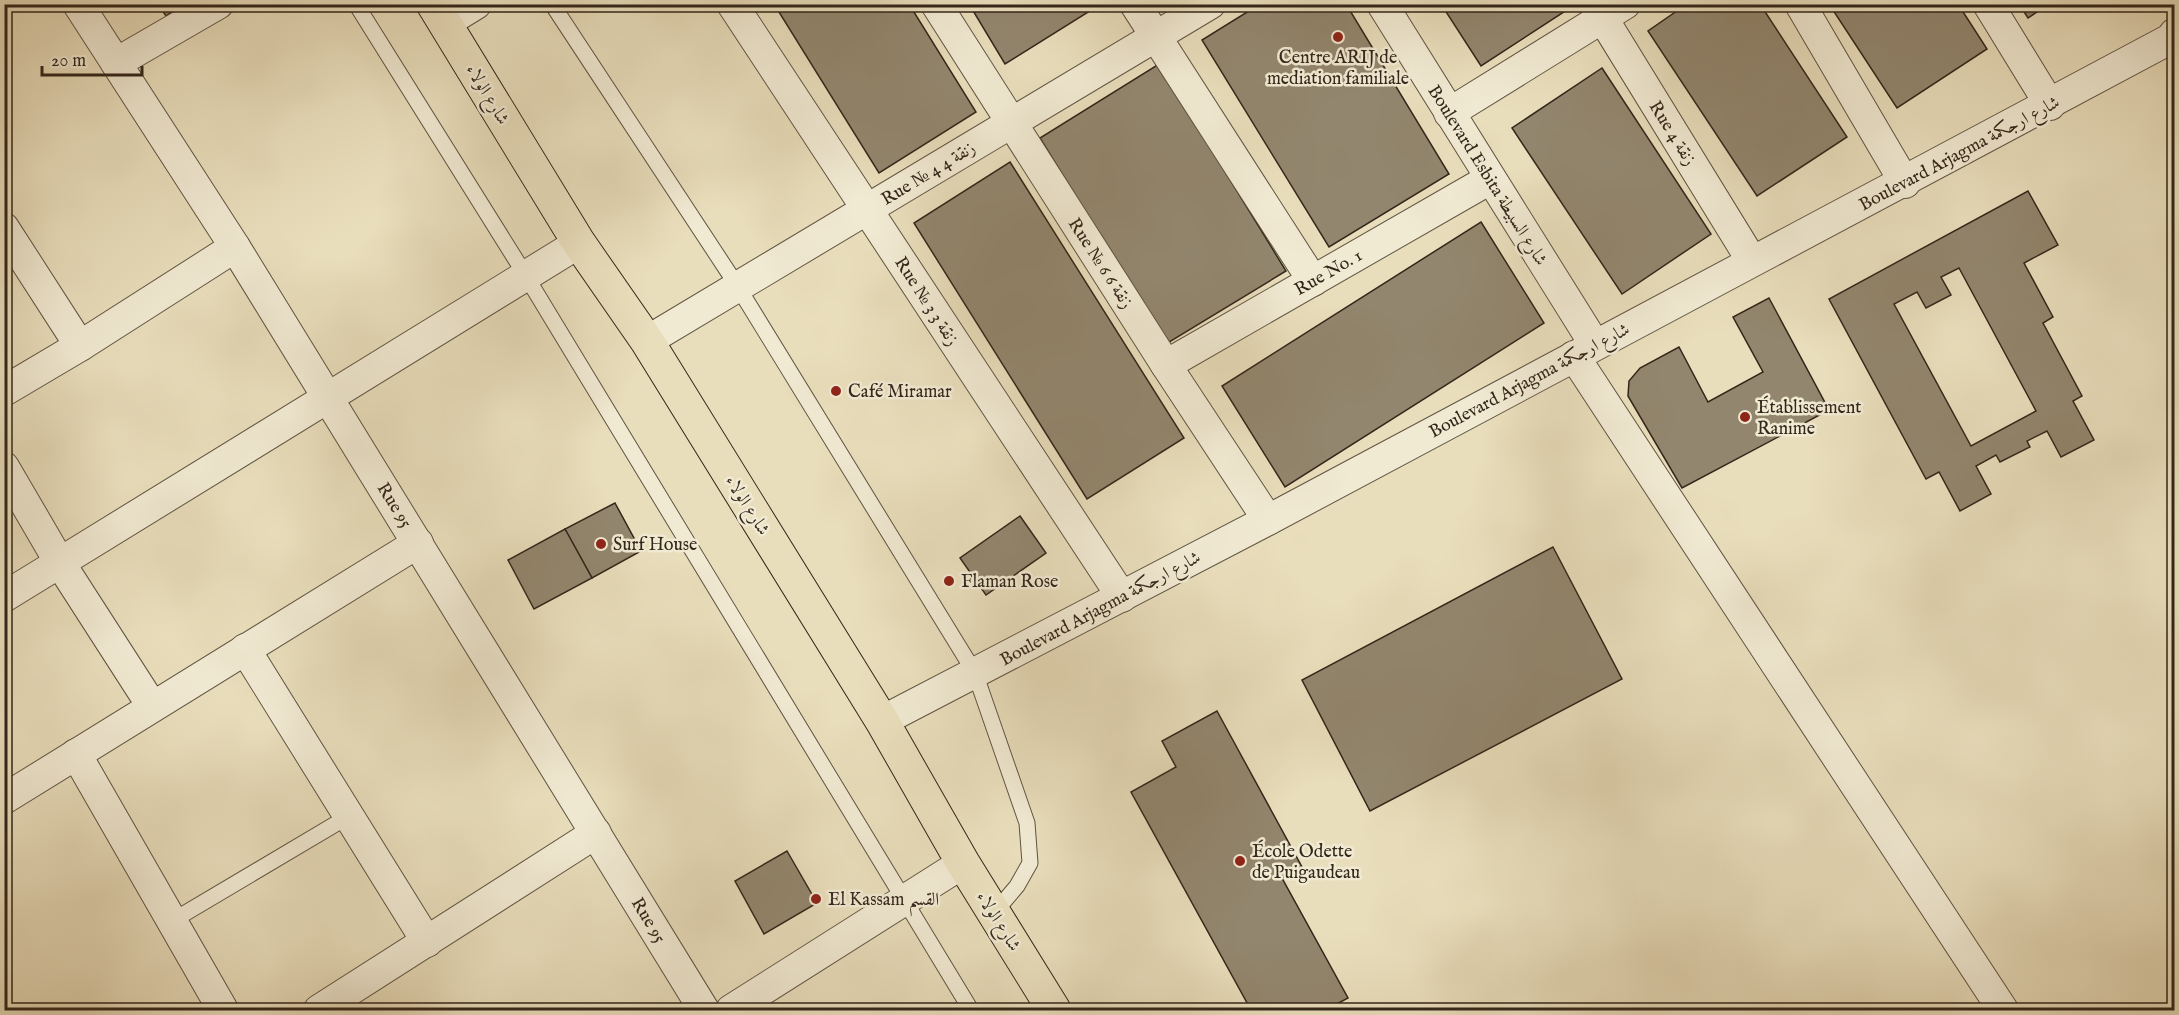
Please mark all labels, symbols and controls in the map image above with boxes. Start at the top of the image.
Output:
marker: Centre ARIJ de mediation familiale [1331,30,1345,44]
scale bar [42,39,142,77]
place label: Centre ARIJ de mediation familiale [1267,47,1409,91]
text: 20 m [51,50,86,73]
street label: شارع الولاء [458,60,514,130]
street label: Boulevard Esbita شارع السبيطة [1420,81,1552,271]
street label: Boulevard Arjagma شارع ارجكمة [1855,92,2065,219]
street label: Rue 4 زنقة [1643,97,1701,170]
street label: Rue № 4 زنقة 4 [877,137,980,211]
street label: Rue № 6 زنقة 6 [1062,214,1138,313]
street label: Rue No. 1 [1291,245,1367,302]
street label: Rue № 3 زنقة 3 [888,253,963,351]
street label: Boulevard Arjagma شارع ارجكمة [1425,319,1635,446]
place label: Café Miramar [848,381,952,404]
marker: Café Miramar [829,384,843,398]
place label: Établissement Ranime [1757,395,1861,441]
marker: Établissement Ranime [1738,410,1752,424]
street label: شارع الولاء [718,471,774,541]
street label: Rue 95 [371,479,417,533]
place label: Surf House [613,534,697,557]
marker: Surf House [594,537,608,551]
street label: Boulevard Arjagma شارع ارجكمة [996,547,1206,674]
place label: Flaman Rose [961,571,1058,594]
marker: Flaman Rose [942,574,956,588]
place label: École Odette de Puigaudeau [1252,839,1360,885]
marker: École Odette de Puigaudeau [1233,854,1247,868]
street label: شارع الولاء [969,887,1025,957]
place label: El Kassam القسم [828,889,939,917]
marker: El Kassam القسم [809,892,823,906]
street label: Rue 95 [625,894,671,948]

